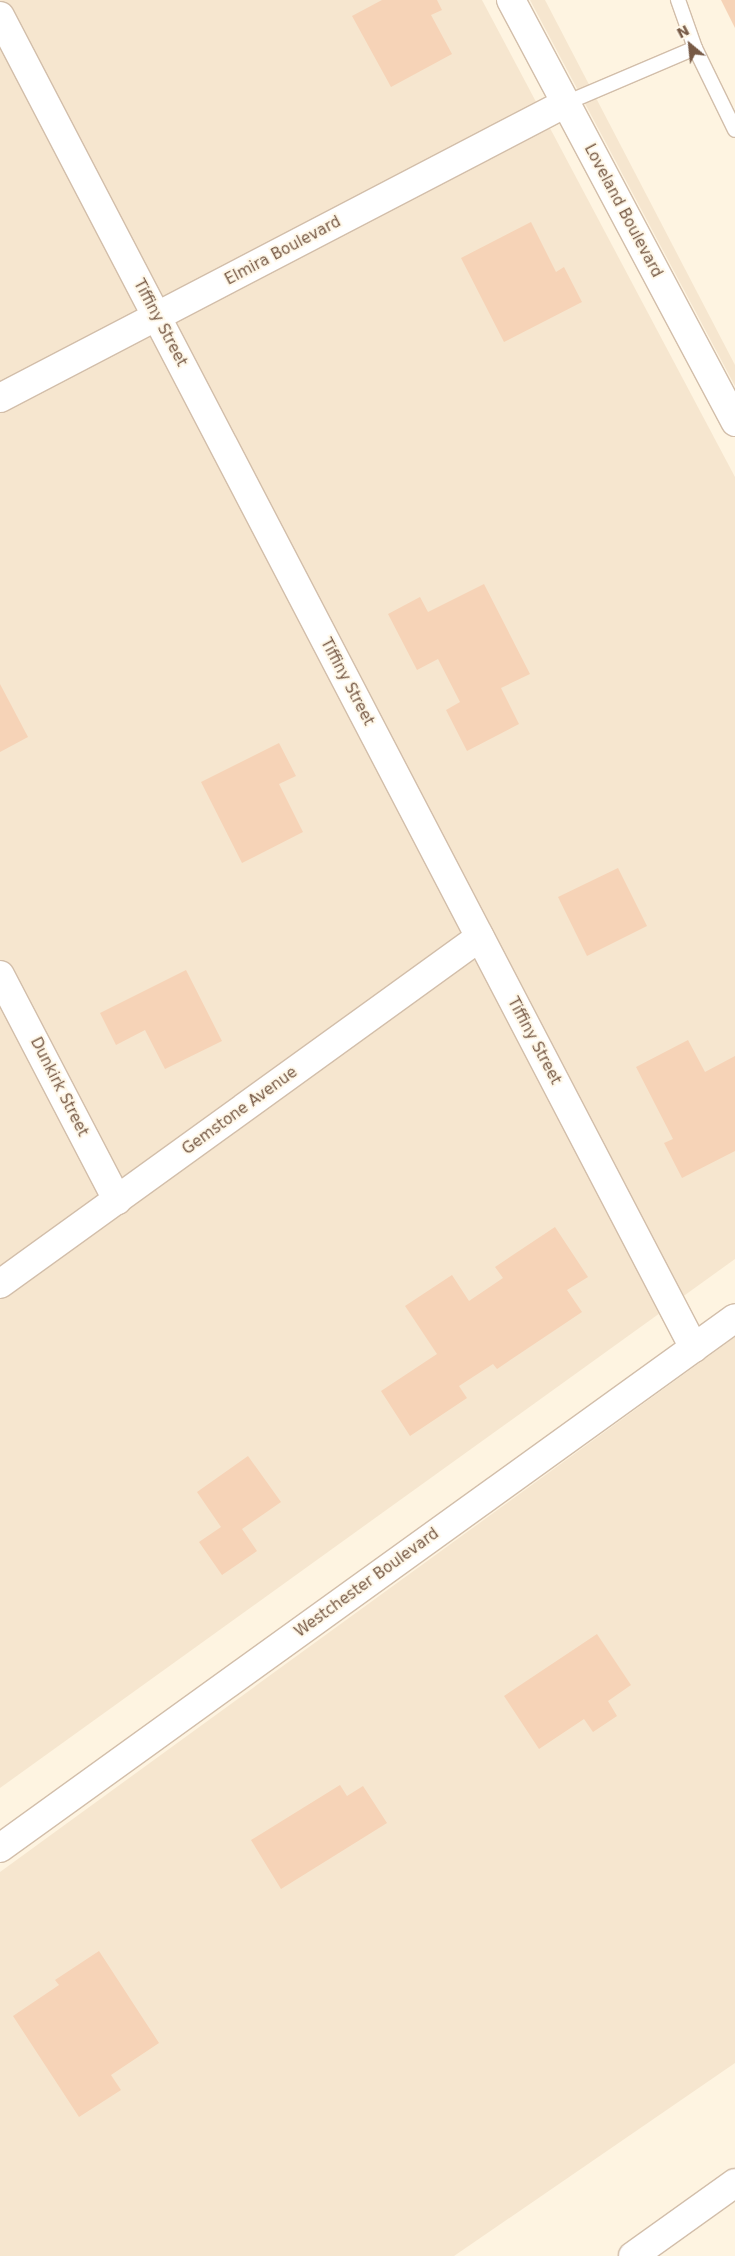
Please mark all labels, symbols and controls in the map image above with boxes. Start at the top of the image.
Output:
north arrow [665,20,715,70]
text: N [674,22,692,42]
street label: Loveland Boulevard [580,141,666,281]
street label: Elmira Boulevard [222,213,344,289]
street label: Tiffiny Street [129,276,191,370]
street label: Tiffiny Street [316,635,378,729]
street label: Tiffiny Street [503,994,565,1088]
street label: Dunkirk Street [26,1035,92,1139]
street label: Gemstone Avenue [179,1063,301,1159]
street label: Westchester Boulevard [291,1525,443,1641]

